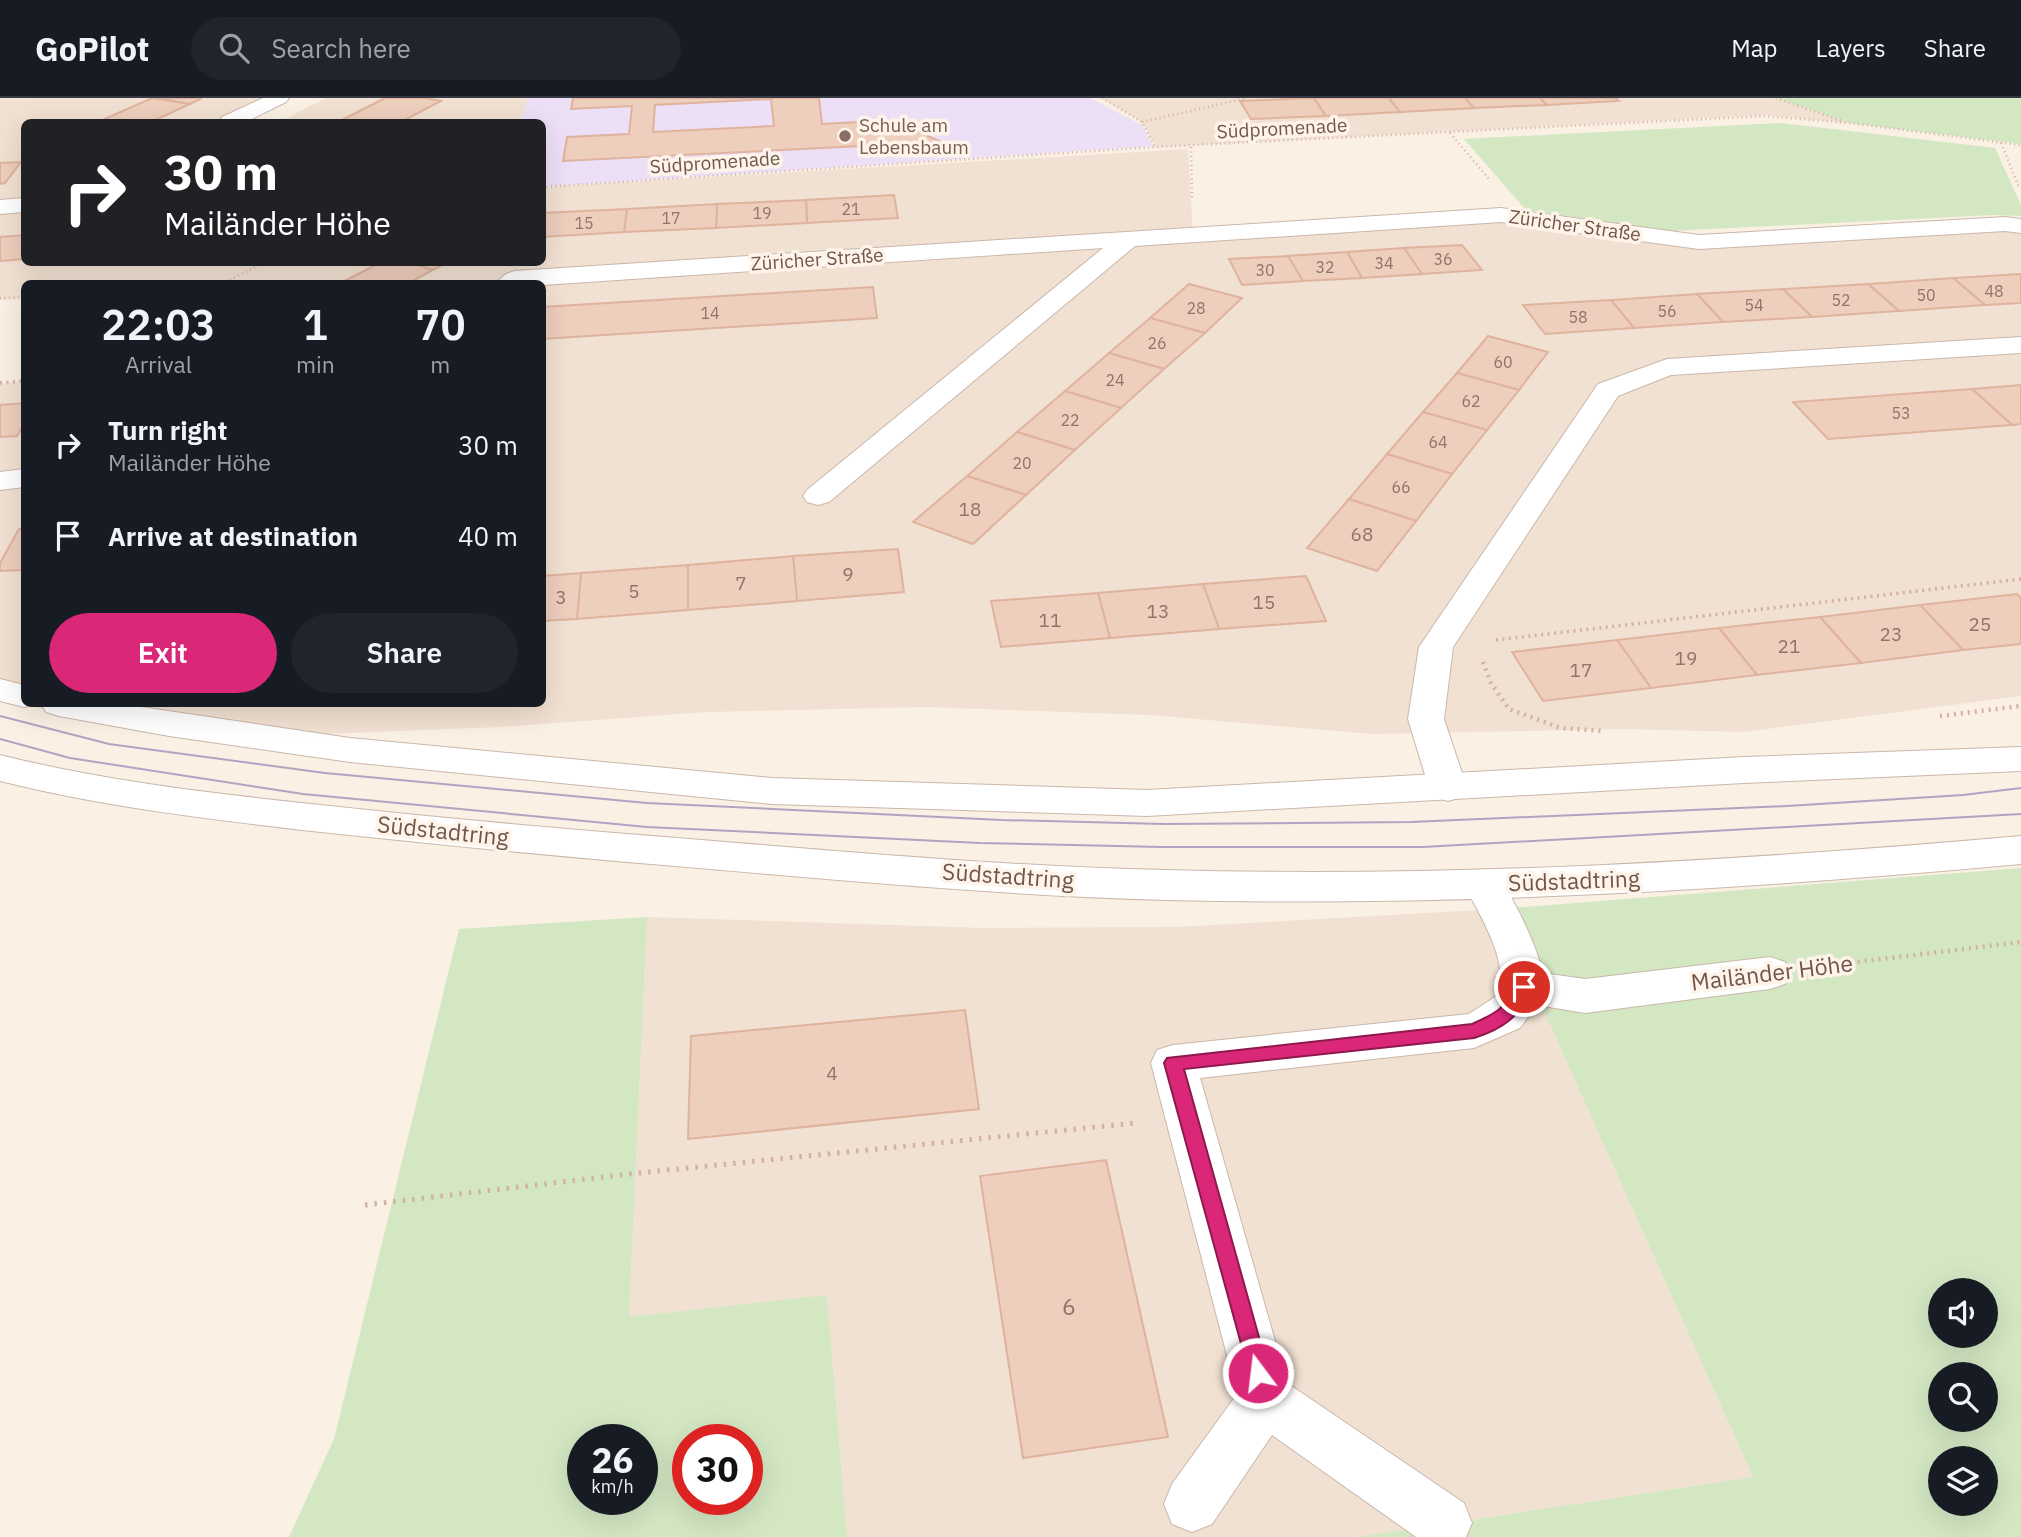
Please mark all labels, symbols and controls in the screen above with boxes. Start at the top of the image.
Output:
search box [191,17,681,80]
text: GoPilot [35,27,149,70]
icon: search [215,29,253,67]
text: Search here [271,31,411,65]
text: Map [1731,32,1778,64]
text: Layers [1816,32,1886,64]
text: Share [1924,32,1986,64]
place label: Schule am Lebensbaum [859,113,969,159]
street label: Südpromenade [1216,113,1348,143]
marker: Schule am Lebensbaum [837,128,853,144]
text: 30 m [164,140,278,203]
street label: Südpromenade [649,145,781,179]
icon: right [49,147,140,238]
house number: 21 [841,199,861,219]
text: Mailänder Höhe [164,202,391,244]
house number: 19 [752,203,772,223]
street label: Züricher Straße [1507,204,1643,246]
house number: 17 [661,208,681,228]
house number: 15 [574,213,594,233]
street label: Züricher Straße [750,242,884,276]
house number: 36 [1433,249,1453,269]
house number: 34 [1374,253,1394,273]
house number: 32 [1315,257,1335,277]
house number: 30 [1255,260,1275,280]
house number: 48 [1984,281,2004,301]
house number: 50 [1916,285,1936,305]
house number: 52 [1831,290,1851,310]
house number: 54 [1744,295,1764,315]
text: 22:03 [101,297,216,352]
text: 1 [303,297,328,352]
text: 70 [415,297,466,352]
house number: 28 [1186,298,1206,318]
house number: 56 [1657,301,1677,321]
house number: 14 [700,303,720,323]
house number: 58 [1568,307,1588,327]
house number: 26 [1147,333,1167,353]
text: Arrival [125,349,192,379]
text: min [296,349,335,379]
text: m [430,349,450,379]
house number: 60 [1493,352,1513,372]
house number: 24 [1105,370,1125,390]
house number: 62 [1461,391,1481,411]
house number: 53 [1891,403,1911,423]
house number: 22 [1060,410,1080,430]
text: Turn right [108,413,227,447]
icon: right [49,426,87,464]
text: 30 m [458,428,518,462]
house number: 64 [1428,432,1448,452]
text: Mailänder Höhe [108,447,271,477]
house number: 20 [1012,453,1032,473]
house number: 66 [1391,477,1411,497]
house number: 18 [959,497,981,521]
icon: arrive [49,517,87,555]
text: Arrive at destination [108,519,358,553]
text: 40 m [458,519,518,553]
house number: 68 [1351,522,1373,546]
house number: 9 [842,562,854,586]
house number: 7 [735,571,747,595]
house number: 5 [628,579,640,603]
house number: 3 [555,585,567,609]
house number: 15 [1253,590,1275,614]
house number: 13 [1147,599,1169,623]
house number: 11 [1039,608,1061,632]
house number: 25 [1969,612,1991,636]
button: Exit [49,613,277,693]
button: Share [291,613,518,693]
house number: 23 [1880,622,1902,646]
house number: 21 [1778,634,1800,658]
house number: 19 [1675,646,1697,670]
house number: 17 [1570,658,1592,682]
street label: Südstadtring [376,808,510,852]
street label: Südstadtring [941,855,1075,895]
street label: Südstadtring [1507,863,1640,897]
street label: Mailänder Höhe [1689,947,1855,997]
pin [1494,957,1554,1017]
icon: arrive [1505,968,1543,1006]
house number: 4 [826,1061,838,1085]
map controls [1928,1278,1998,1516]
button: sound [1928,1278,1998,1348]
house number: 6 [1062,1291,1076,1321]
position arrow [1221,1336,1295,1410]
button: search [1928,1362,1998,1432]
speed limit sign: 30 [672,1424,763,1515]
text: 26 [591,1437,634,1483]
button: layers [1928,1446,1998,1516]
text: km/h [591,1475,634,1498]

